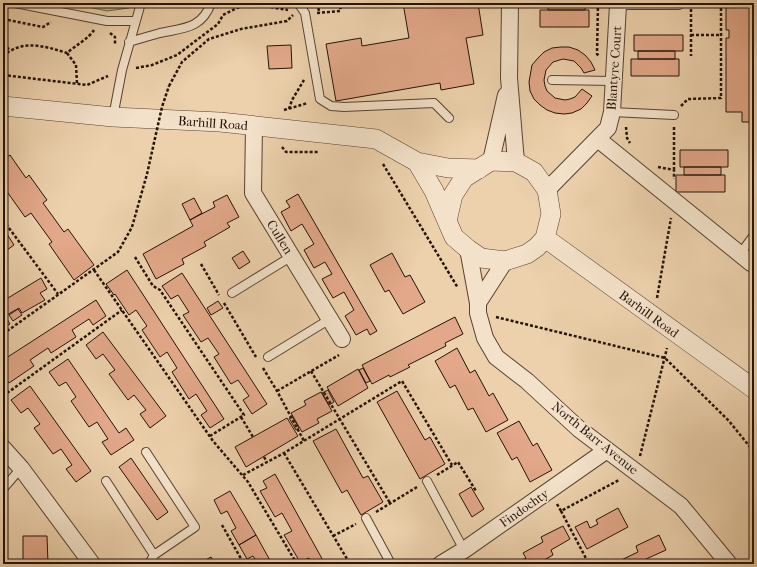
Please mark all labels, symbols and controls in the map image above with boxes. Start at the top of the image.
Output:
street label: Blantyre Court [604,25,624,111]
street label: Barhill Road [178,113,249,133]
street label: Cullen [264,217,296,257]
street label: Barhill Road [616,287,682,341]
street label: North Barr Avenue [549,399,642,478]
street label: Findochty [497,485,552,530]

